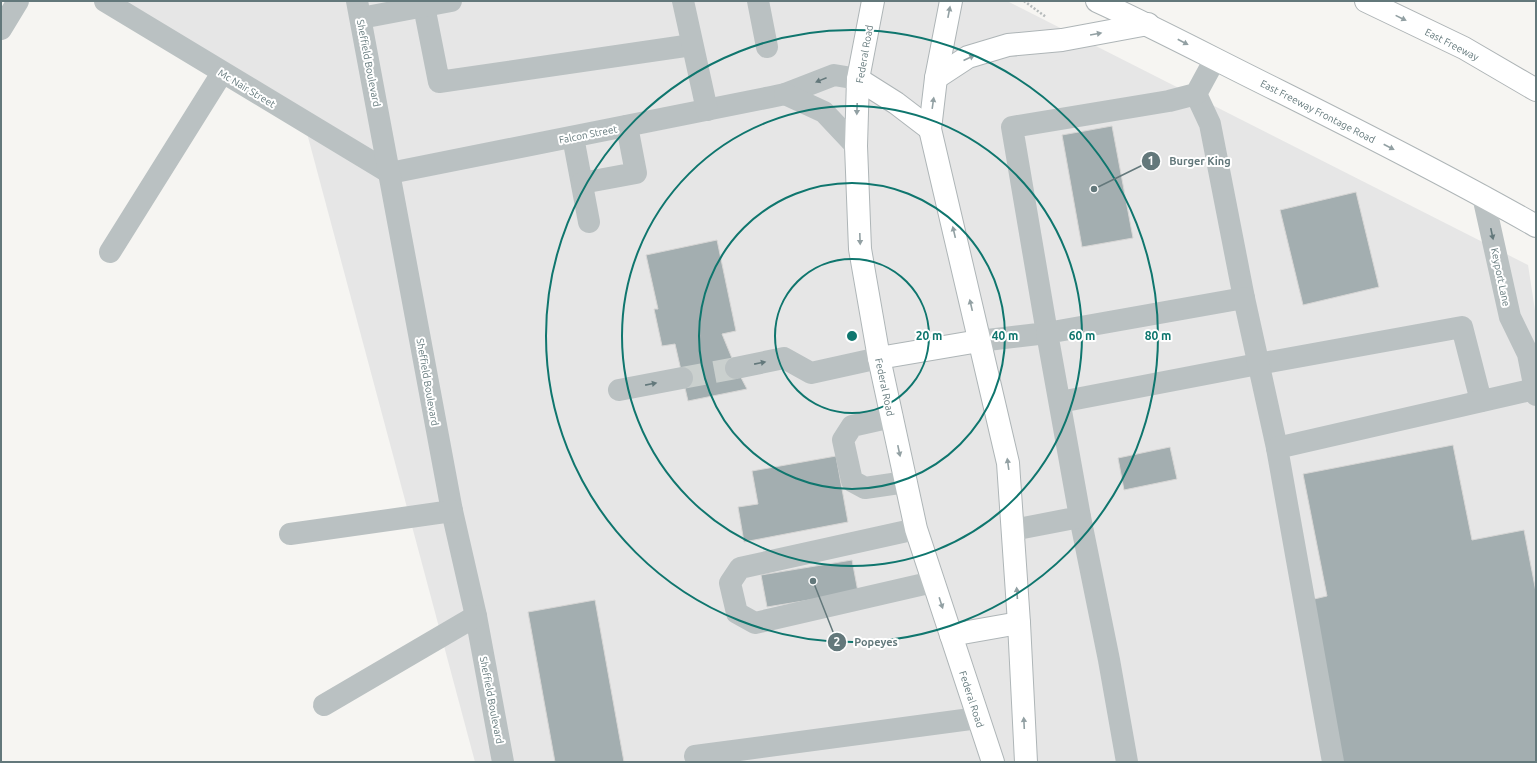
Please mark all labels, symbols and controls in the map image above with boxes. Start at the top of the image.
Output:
one-way arrow [946,6,952,19]
one-way arrow [1396,15,1407,21]
street label: Sheffield Boulevard [355,19,382,108]
street label: Federal Road [854,24,875,84]
street label: East Freeway [1423,26,1481,63]
one-way arrow [1090,30,1102,36]
one-way arrow [1177,39,1189,45]
one-way arrow [963,54,975,61]
street label: Mc Nair Street [216,67,277,110]
one-way arrow [816,77,827,83]
street label: East Freeway Frontage Road [1259,78,1377,145]
one-way arrow [930,97,936,109]
one-way arrow [854,103,861,115]
street label: Falcon Street [558,123,618,146]
one-way arrow [1383,144,1394,150]
callout: Burger King [1141,150,1238,173]
text: 1 [1148,154,1154,167]
text: Burger King [1169,155,1231,167]
one-way arrow [950,226,956,238]
one-way arrow [1489,228,1495,240]
one-way arrow [856,233,863,245]
street label: Keyport Lane [1489,247,1512,307]
one-way arrow [967,299,973,312]
centre of rings [845,329,859,343]
text: 20 m [916,329,942,342]
text: 40 m [992,329,1018,342]
text: 60 m [1069,329,1095,342]
text: 80 m [1145,329,1171,342]
street label: Sheffield Boulevard [414,338,441,427]
street label: Federal Road [873,357,896,417]
one-way arrow [754,359,766,365]
one-way arrow [645,381,657,387]
one-way arrow [897,445,903,457]
one-way arrow [1005,457,1011,470]
one-way arrow [1014,587,1021,599]
one-way arrow [938,598,944,610]
callout: Popeyes [827,630,906,653]
text: 2 [834,635,841,648]
text: Popeyes [854,636,898,648]
street label: Sheffield Boulevard [478,656,505,745]
street label: Federal Road [957,669,986,729]
one-way arrow [1021,716,1027,729]

